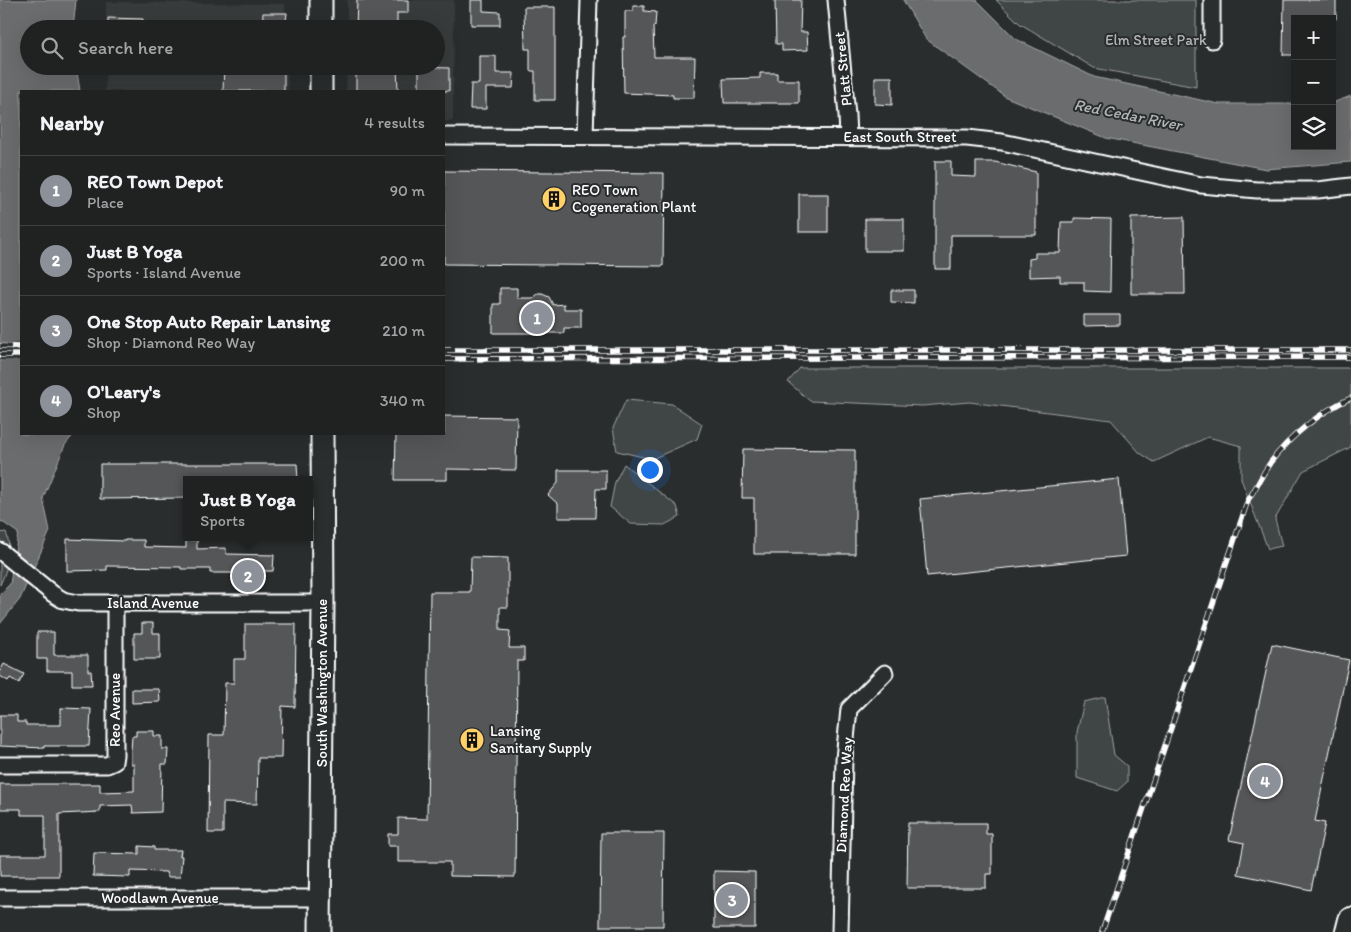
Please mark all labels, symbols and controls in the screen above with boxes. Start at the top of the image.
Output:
map controls [1291,15,1336,150]
button: + [1291,15,1336,60]
search box [20,20,445,75]
street label: Platt Street [830,31,856,107]
park label: Elm Street Park [1105,31,1207,49]
icon: search [38,34,66,62]
text: Search here [78,36,173,59]
button: − [1291,60,1336,105]
water label: Red Cedar River [1072,95,1185,135]
button: layers [1291,105,1336,150]
text: Nearby [40,110,104,135]
text: 4 results [364,113,425,132]
street label: East South Street [843,128,957,146]
text: REO Town Depot [87,170,223,193]
text: 1 [52,181,60,200]
text: 90 m [390,181,425,200]
place label: REO Town Cogeneration Plant [572,181,697,216]
building icon: REO Town Cogeneration Plant [541,186,567,212]
text: Place [87,193,124,212]
text: Just B Yoga [87,240,182,263]
text: 2 [52,251,60,270]
text: 200 m [380,251,425,270]
text: Sports · Island Avenue [87,263,241,282]
pin: 1 [521,299,553,337]
text: One Stop Auto Repair Lansing [87,310,330,333]
text: 3 [52,321,60,340]
text: 210 m [382,321,425,340]
text: Shop · Diamond Reo Way [87,333,255,352]
text: O'Leary's [87,380,161,403]
text: 4 [51,391,61,410]
text: 340 m [380,391,425,410]
text: Shop [87,403,121,422]
your location [637,457,663,483]
popup [183,476,313,541]
text: Just B Yoga [200,488,296,511]
text: Sports [200,511,245,530]
pin: 2 [232,557,264,595]
street label: Island Avenue [107,594,199,612]
street label: South Washington Avenue [313,599,331,767]
street label: Reo Avenue [106,673,124,747]
place label: Lansing Sanitary Supply [490,722,592,757]
building icon: Lansing Sanitary Supply [459,727,485,753]
street label: Diamond Reo Way [832,737,856,853]
pin: 4 [1249,762,1281,800]
pin: 3 [716,881,748,919]
street label: Woodlawn Avenue [101,889,219,907]

